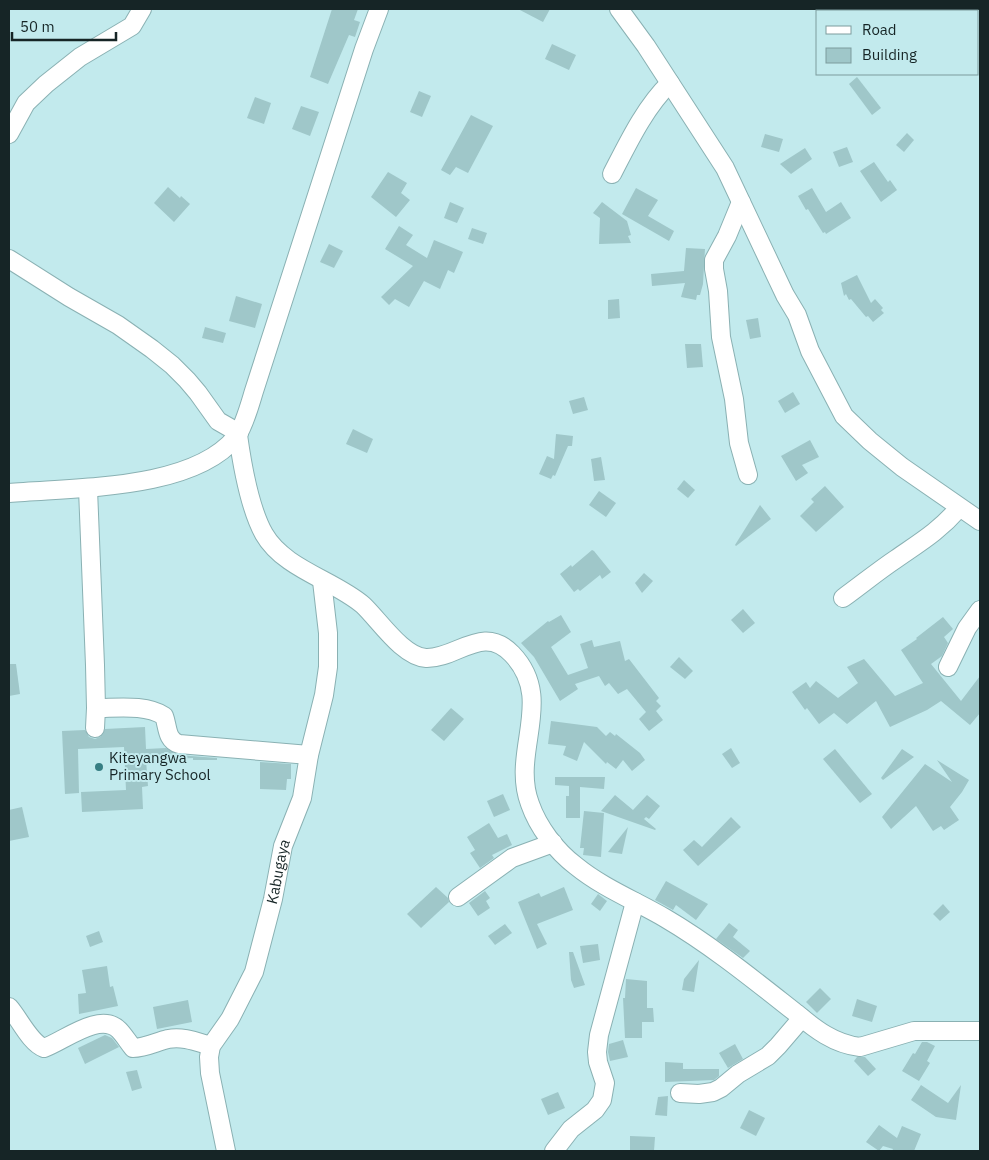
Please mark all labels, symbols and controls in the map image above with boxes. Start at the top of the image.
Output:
scale bar [12,10,116,42]
legend [816,10,979,75]
text: 50 m [20,17,55,36]
text: Road [862,20,897,39]
text: Building [862,45,917,64]
place label: Kiteyangwa Primary School [109,748,211,784]
marker: Kiteyangwa Primary School [93,761,105,773]
street label: Kabugaya [262,836,294,906]

